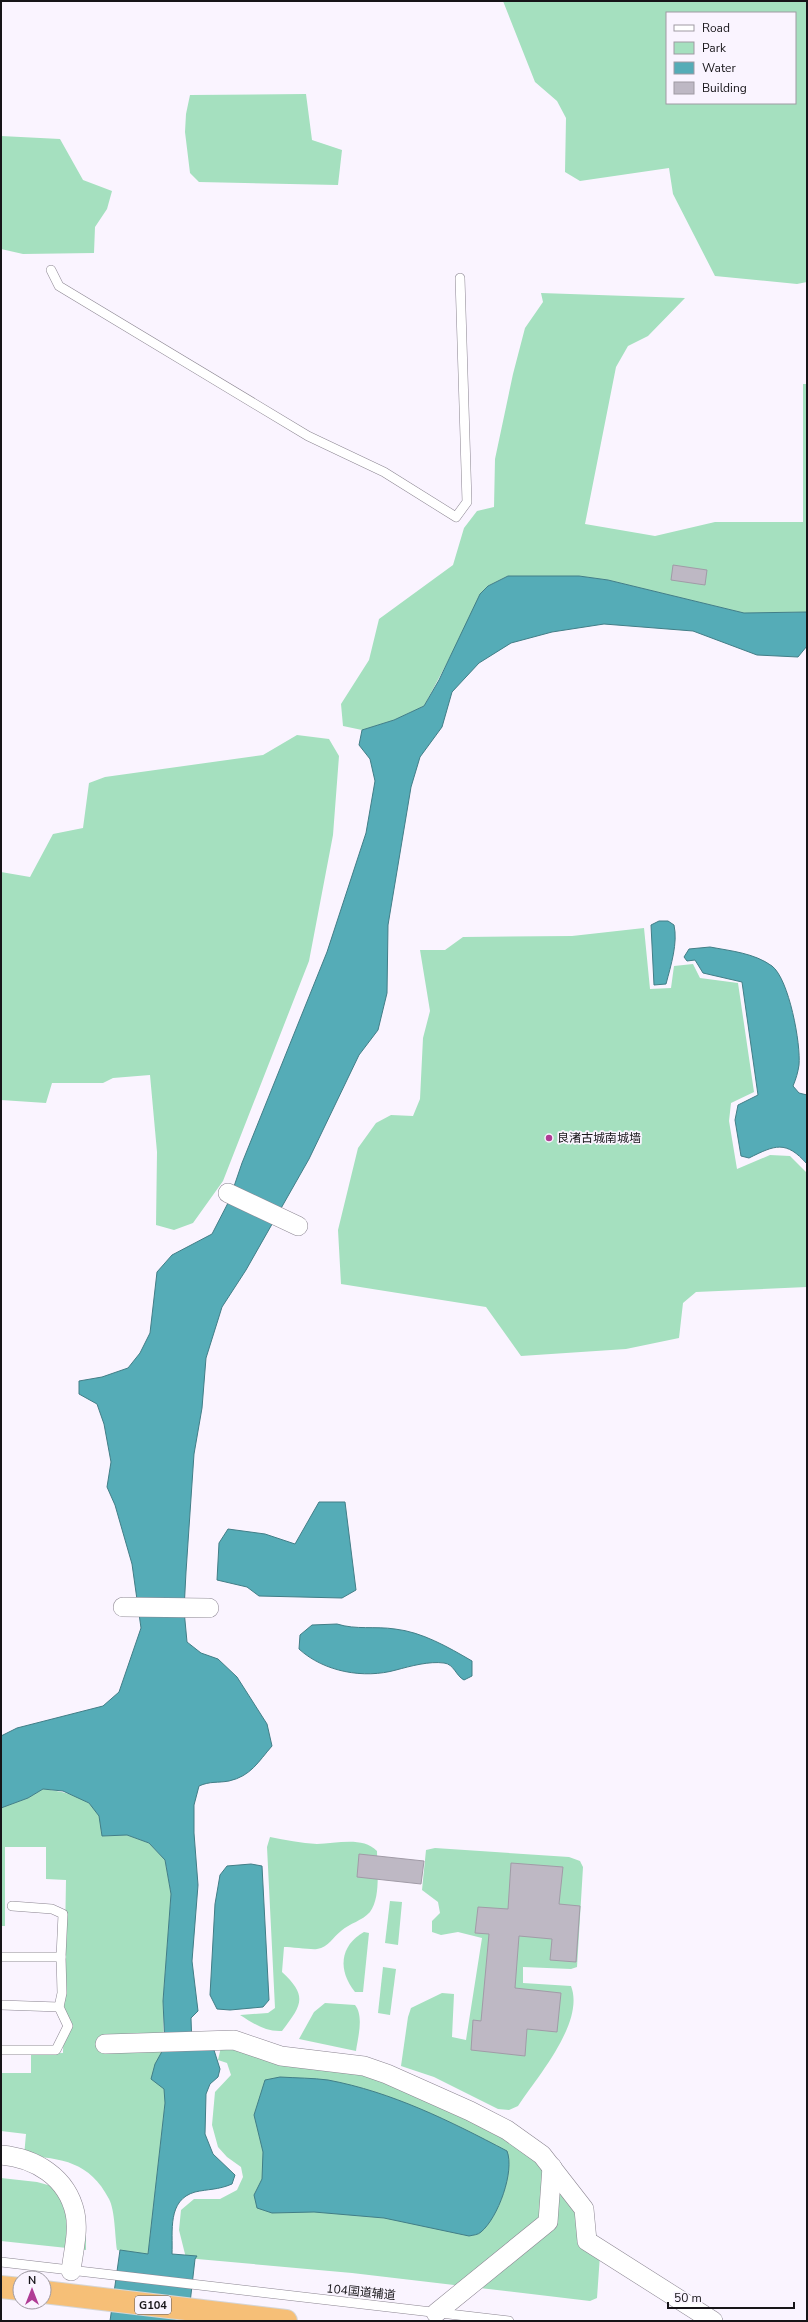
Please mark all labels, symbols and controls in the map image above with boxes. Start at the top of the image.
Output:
legend [666,12,796,104]
text: Road [702,20,730,36]
text: Park [702,40,727,56]
text: Water [702,60,736,76]
text: Building [702,80,747,96]
place label: 良渚古城南城墙 [557,1130,641,1146]
marker: 良渚古城南城墙 [544,1133,554,1143]
north arrow [12,2270,52,2310]
text: N [28,2273,36,2288]
street label: 104国道辅道 [326,2280,396,2304]
scale bar [668,2284,794,2310]
text: 50 m [674,2290,702,2306]
road number: G104 [135,2296,171,2314]

